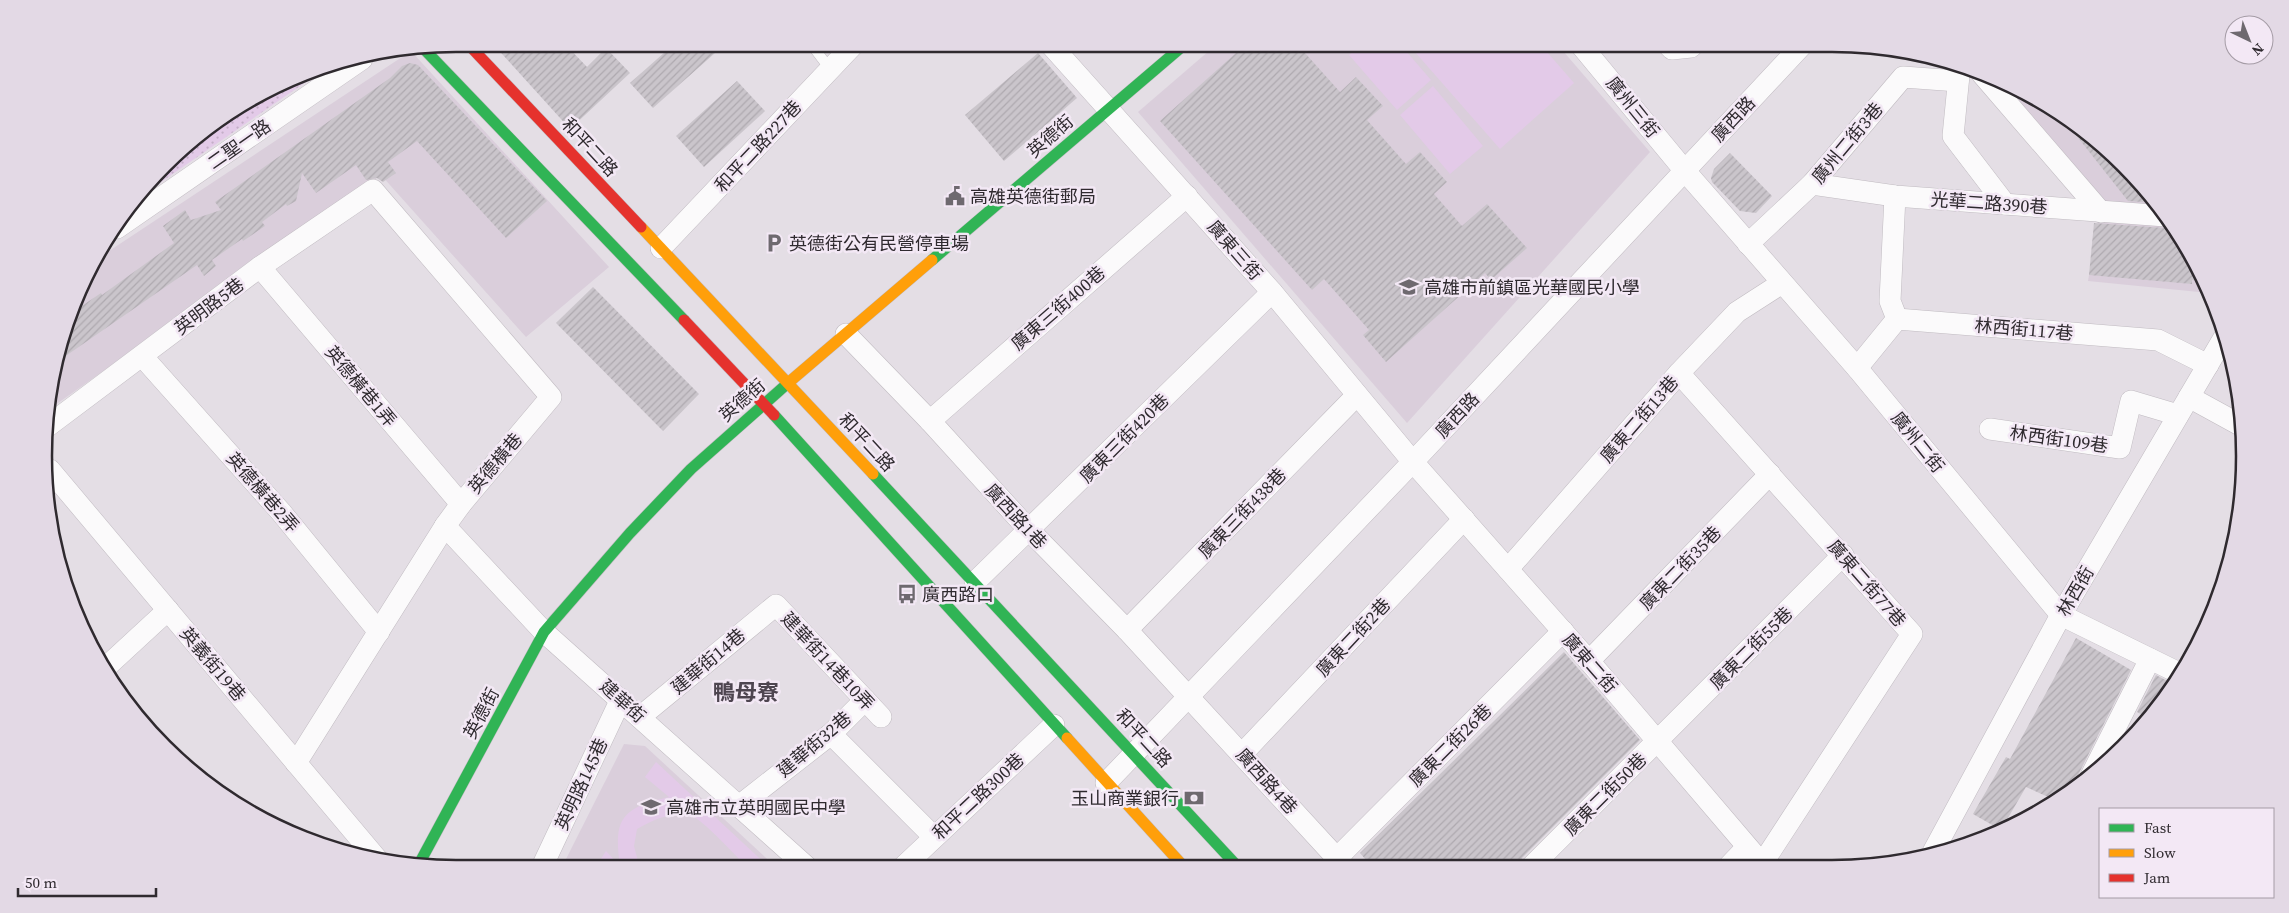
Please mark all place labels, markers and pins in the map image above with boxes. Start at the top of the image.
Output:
place label: 高雄英德街郵局 [970,184,1096,209]
public building icon: 高雄英德街郵局 [944,185,966,207]
place label: 英德街公有民營停車場 [789,231,969,256]
parking icon: 英德街公有民營停車場 [763,232,785,254]
place label: 高雄市前鎮區光華國民小學 [1424,275,1640,300]
school or university icon: 高雄市前鎮區光華國民小學 [1398,276,1420,298]
place label: 廣西路口 [922,582,994,607]
bus stop icon: 廣西路口 [896,583,918,605]
place label: 玉山商業銀行 [1071,786,1179,811]
bank icon: 玉山商業銀行 [1183,787,1205,809]
place label: 高雄市立英明國民中學 [666,795,846,820]
school or university icon: 高雄市立英明國民中學 [640,796,662,818]

